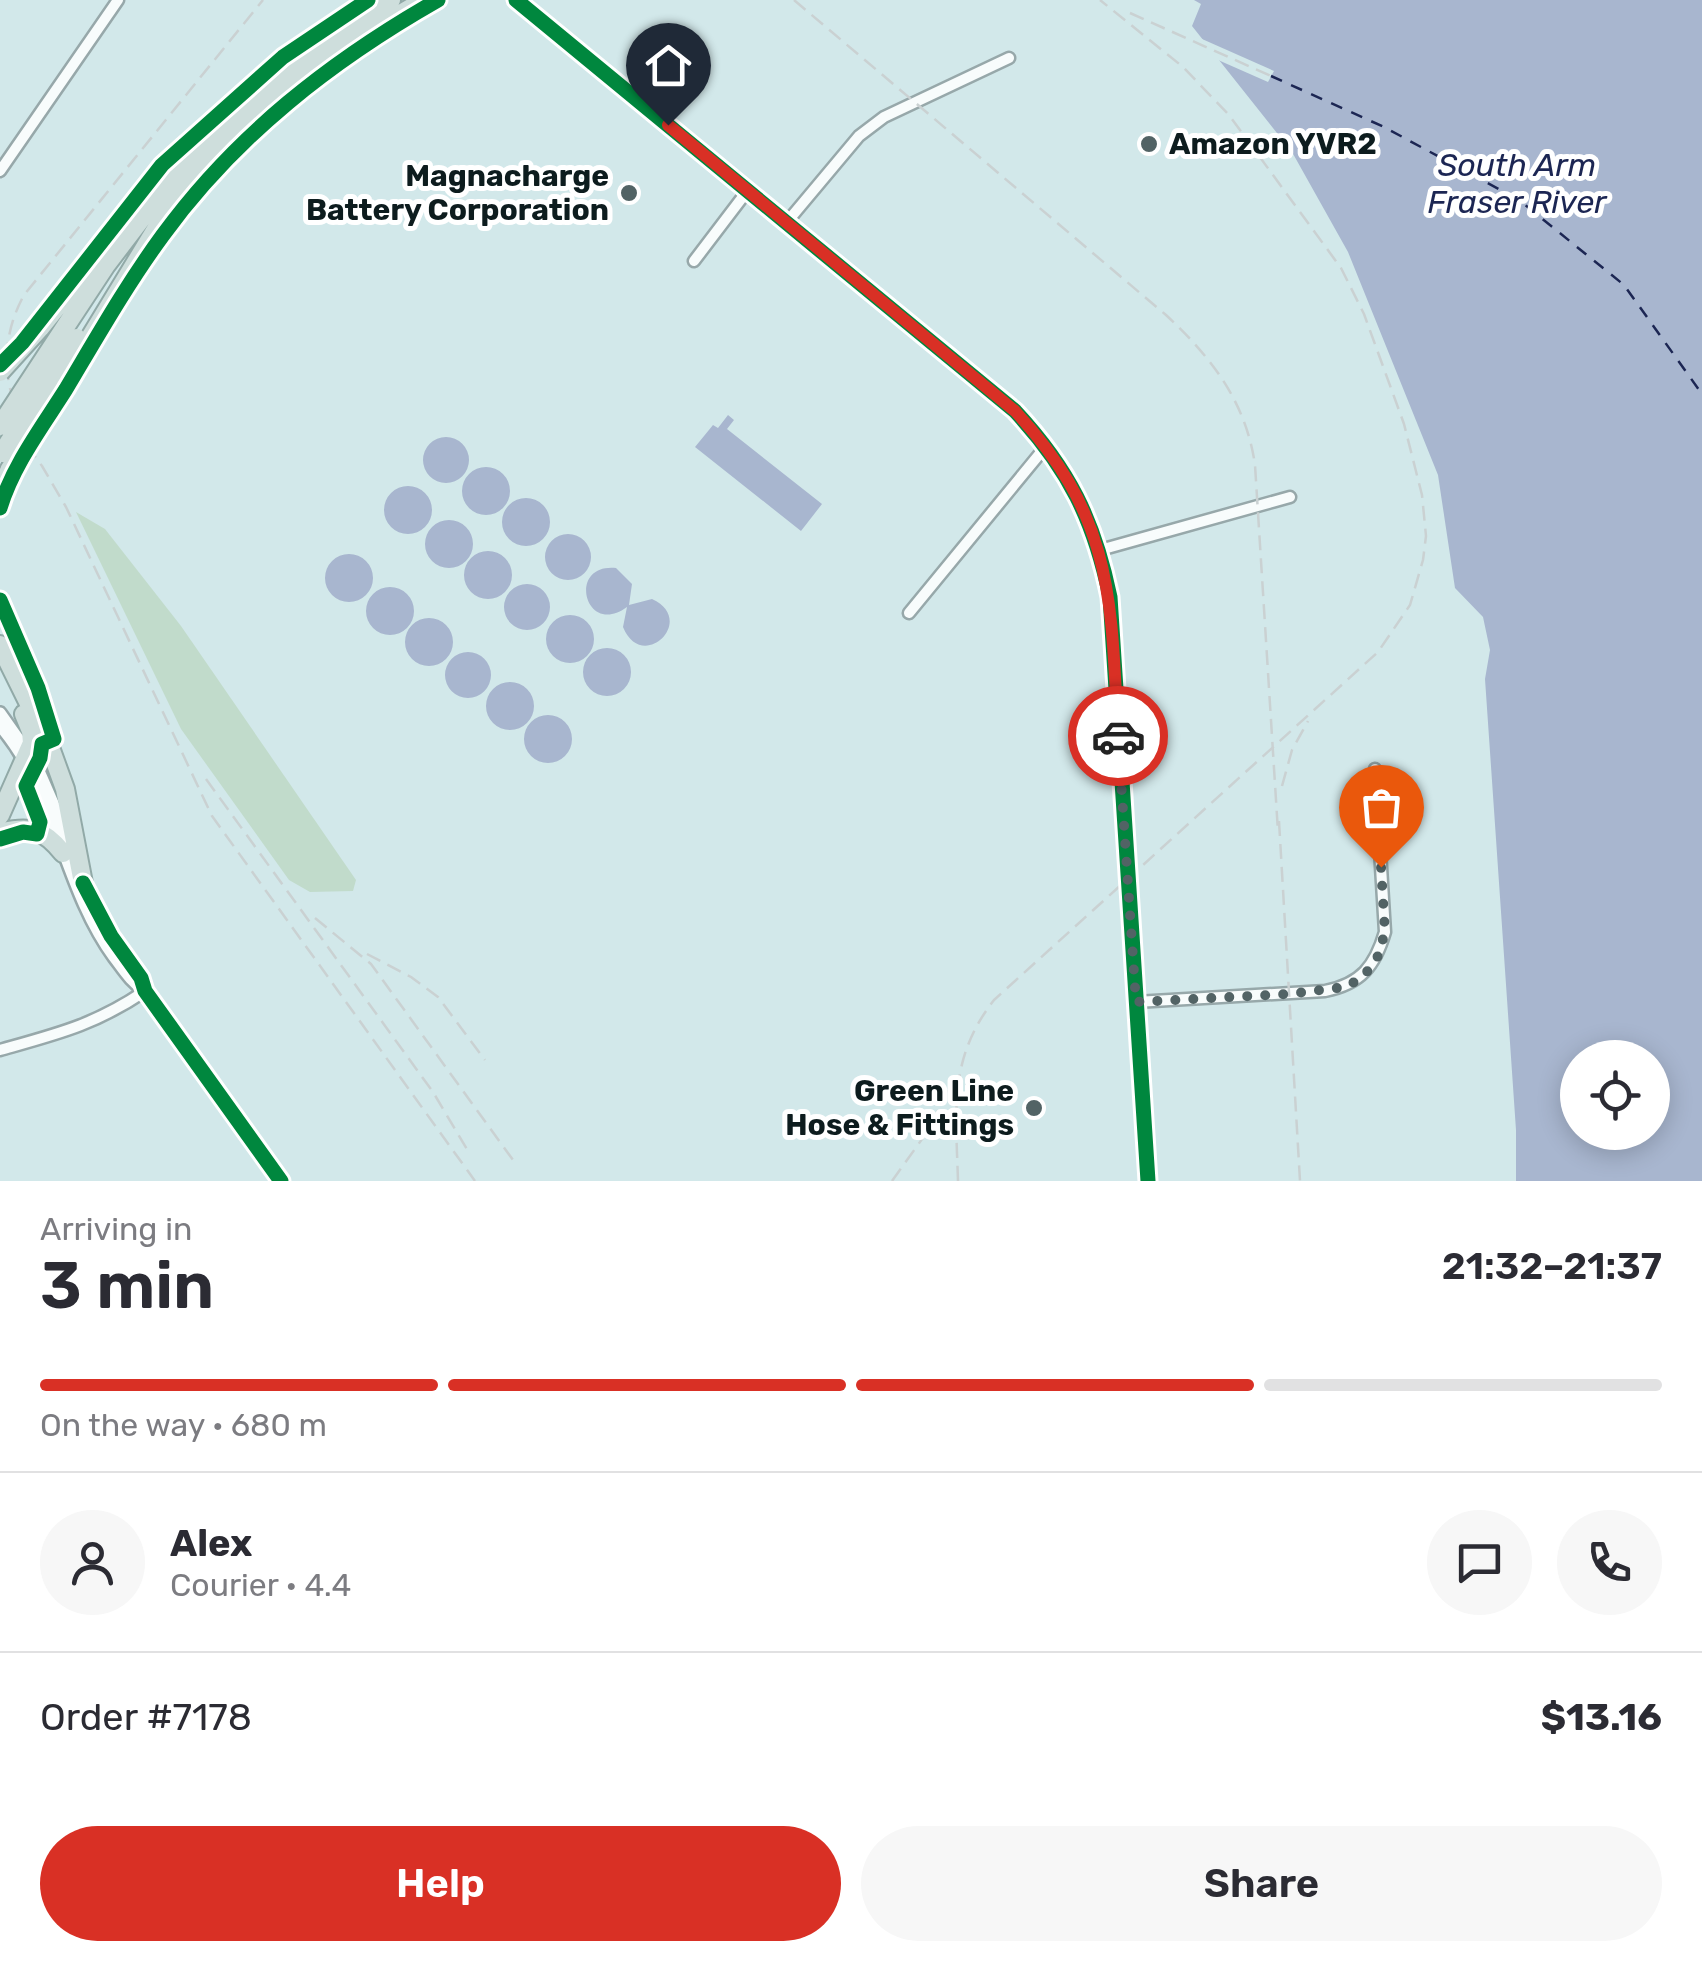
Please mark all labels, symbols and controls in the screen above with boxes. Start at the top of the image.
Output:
pin [626,23,711,126]
icon: home [641,38,696,93]
place label: Amazon YVR2 [1169,126,1377,162]
marker: Amazon YVR2 [1138,133,1160,155]
water label: South Arm Fraser River [1428,146,1608,221]
place label: Magnacharge Battery Corporation [306,158,609,228]
marker: Magnacharge Battery Corporation [618,182,640,204]
courier [1068,686,1168,786]
icon: car [1091,709,1146,764]
pin [1339,765,1424,868]
icon: bag [1354,780,1409,835]
map controls [1560,1040,1670,1150]
button: locate [1560,1040,1670,1150]
place label: Green Line Hose & Fittings [785,1073,1014,1143]
marker: Green Line Hose & Fittings [1023,1097,1045,1119]
text: Arriving in [40,1210,192,1248]
text: 21:32–21:37 [1442,1243,1662,1289]
text: 3 min [40,1247,214,1324]
text: On the way · 680 m [40,1406,327,1444]
button: person [40,1510,145,1615]
button: chat [1427,1510,1532,1615]
button: phone [1557,1510,1662,1615]
text: Alex [170,1520,252,1566]
text: Courier · 4.4 [170,1566,351,1604]
text: Order #7178 [40,1694,252,1740]
text: $13.16 [1541,1694,1662,1740]
button: Help [40,1826,841,1941]
button: Share [861,1826,1662,1941]

